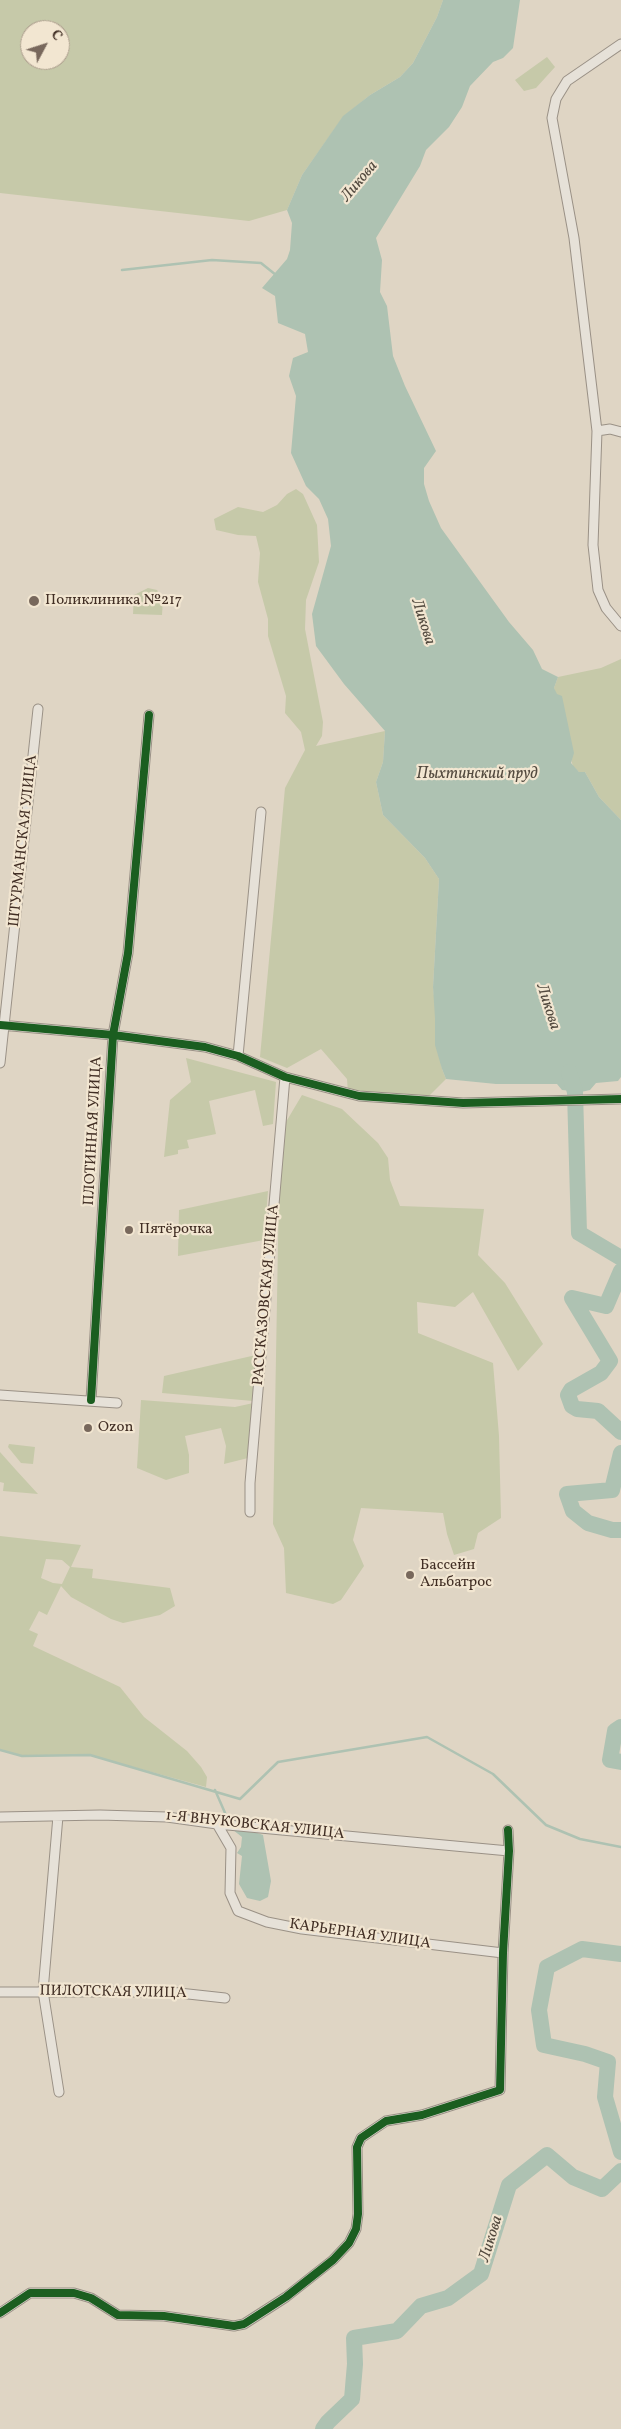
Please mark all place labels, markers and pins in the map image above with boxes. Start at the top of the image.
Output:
place label: Поликлиника №217 [45,592,182,610]
marker: Поликлиника №217 [27,594,41,608]
place label: Пятёрочка [139,1221,213,1239]
marker: Пятёрочка [123,1224,135,1236]
place label: Ozon [98,1419,133,1437]
marker: Ozon [82,1422,94,1434]
place label: Бассейн Альбатрос [420,1557,492,1592]
marker: Бассейн Альбатрос [404,1569,416,1581]

